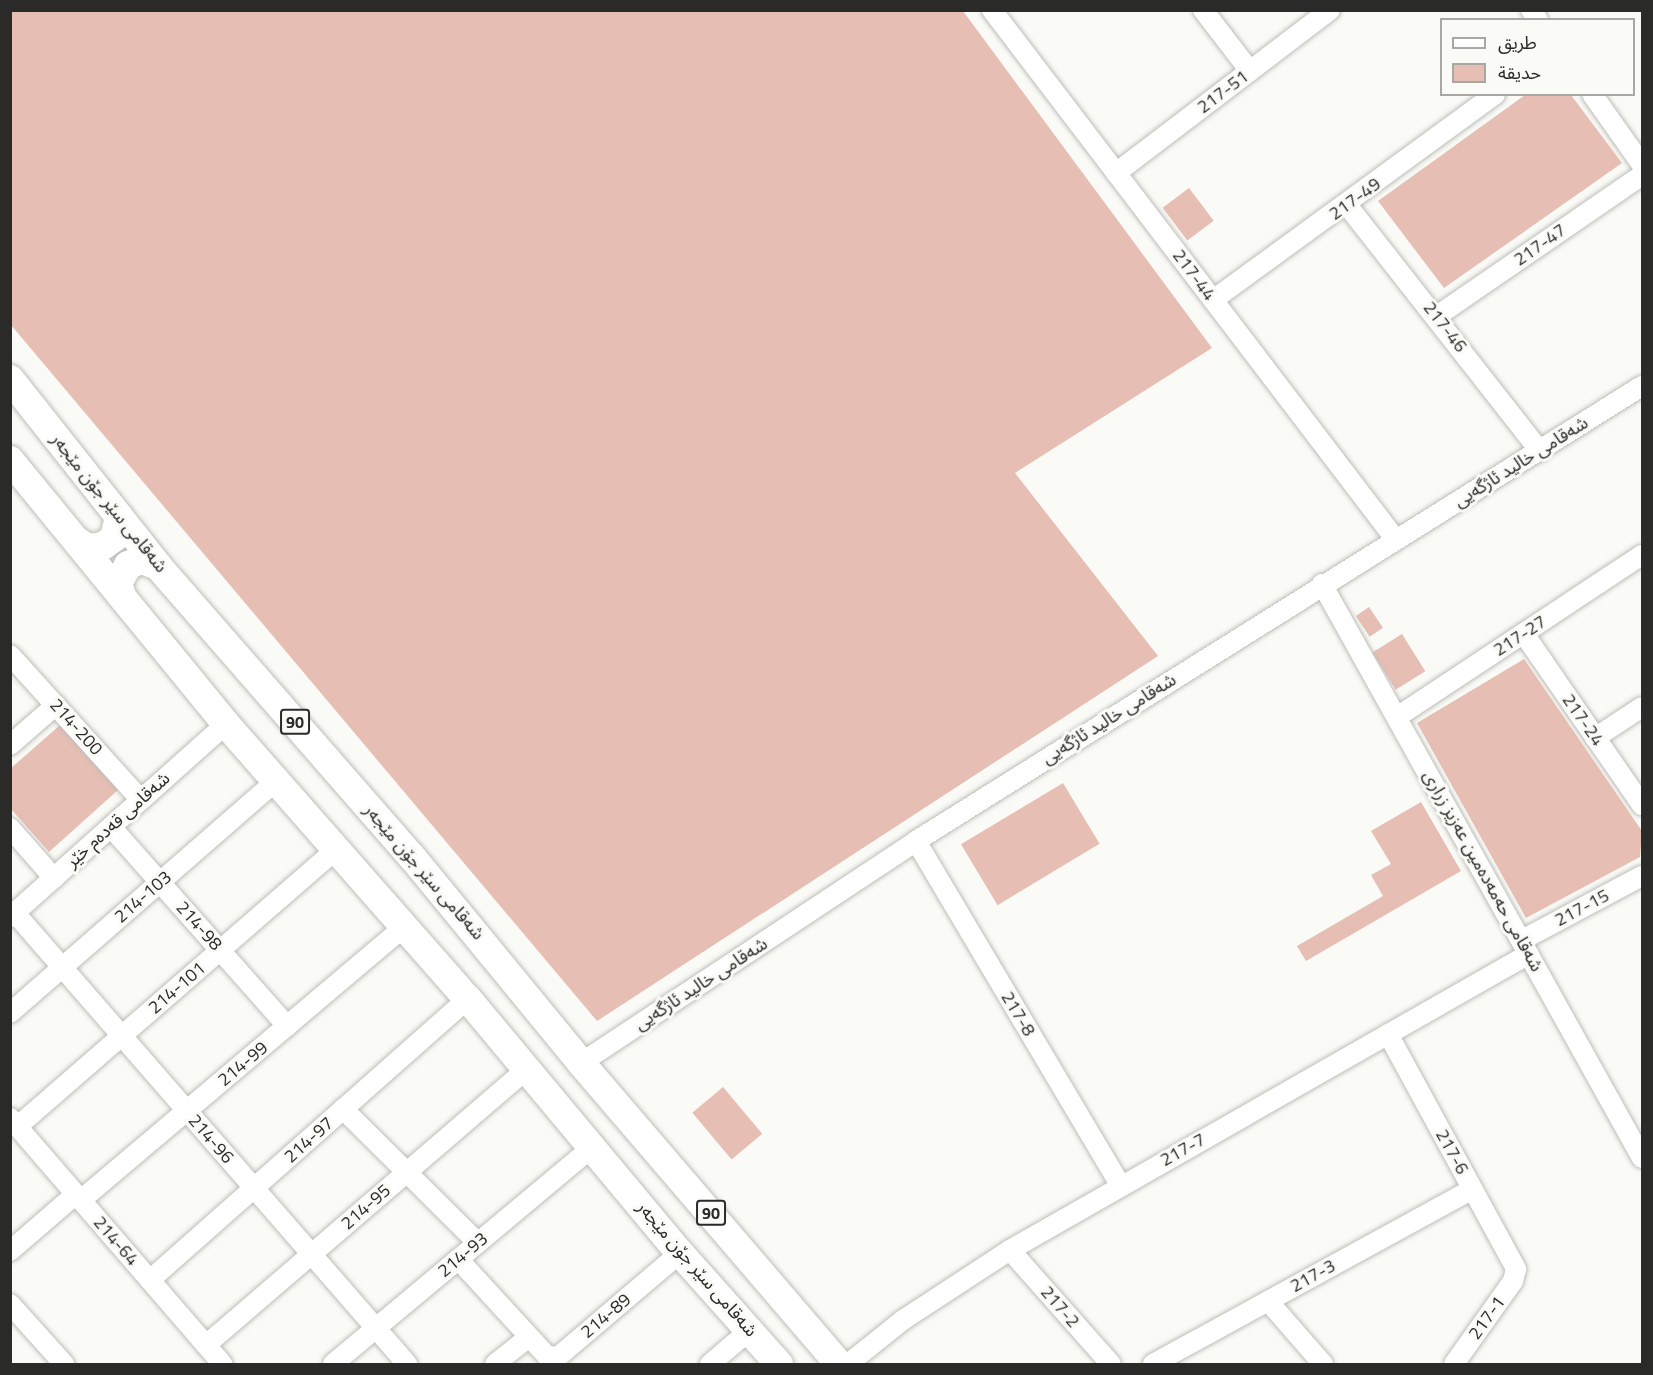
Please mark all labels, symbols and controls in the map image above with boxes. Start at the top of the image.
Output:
legend [1440,18,1635,96]
text: طريق [1498,29,1537,56]
text: حديقة [1498,59,1541,86]
street label: 217-51 [1193,66,1253,118]
street label: 217-49 [1325,173,1385,225]
street label: 217-47 [1510,219,1570,271]
street label: 217-44 [1168,245,1220,305]
street label: 217-46 [1419,297,1471,357]
street label: شەقامی خالید ئاژگەیی [1450,412,1592,512]
street label: شەقامی سێر جۆن مێجەر [46,429,172,577]
street label: 217-27 [1490,611,1550,661]
street label: شەقامی خالید ئاژگەیی [1038,669,1180,769]
street label: 217-24 [1557,690,1609,750]
street label: 214-200 [45,694,107,760]
road number: 90 [280,709,310,735]
street label: شەقامی حەمەدەمین عەزیز زراری [1418,766,1548,976]
street label: شەقامی قەدەم خێر [62,768,174,872]
street label: شەقامی سێر جۆن مێجەر [359,800,489,944]
street label: 214-103 [110,866,176,928]
street label: 217-15 [1551,885,1613,931]
street label: 214-98 [171,897,227,955]
street label: شەقامی خالید ئاژگەیی [630,933,772,1035]
street label: 214-101 [144,957,210,1019]
street label: 217-8 [996,988,1040,1040]
street label: 214-99 [214,1037,272,1091]
street label: 214-96 [184,1110,238,1168]
street label: 214-97 [280,1112,338,1168]
street label: 217-6 [1431,1126,1473,1178]
street label: 217-7 [1157,1129,1209,1171]
street label: 214-95 [337,1180,395,1234]
street label: شەقامی سێر جۆن مێجەر [632,1197,762,1341]
road number: 90 [696,1200,726,1226]
street label: 214-64 [89,1212,143,1270]
street label: 214-93 [434,1228,492,1282]
street label: 217-3 [1287,1255,1339,1297]
street label: 217-2 [1036,1282,1084,1332]
street label: 214-89 [577,1289,635,1343]
street label: 217-1 [1464,1292,1510,1344]

